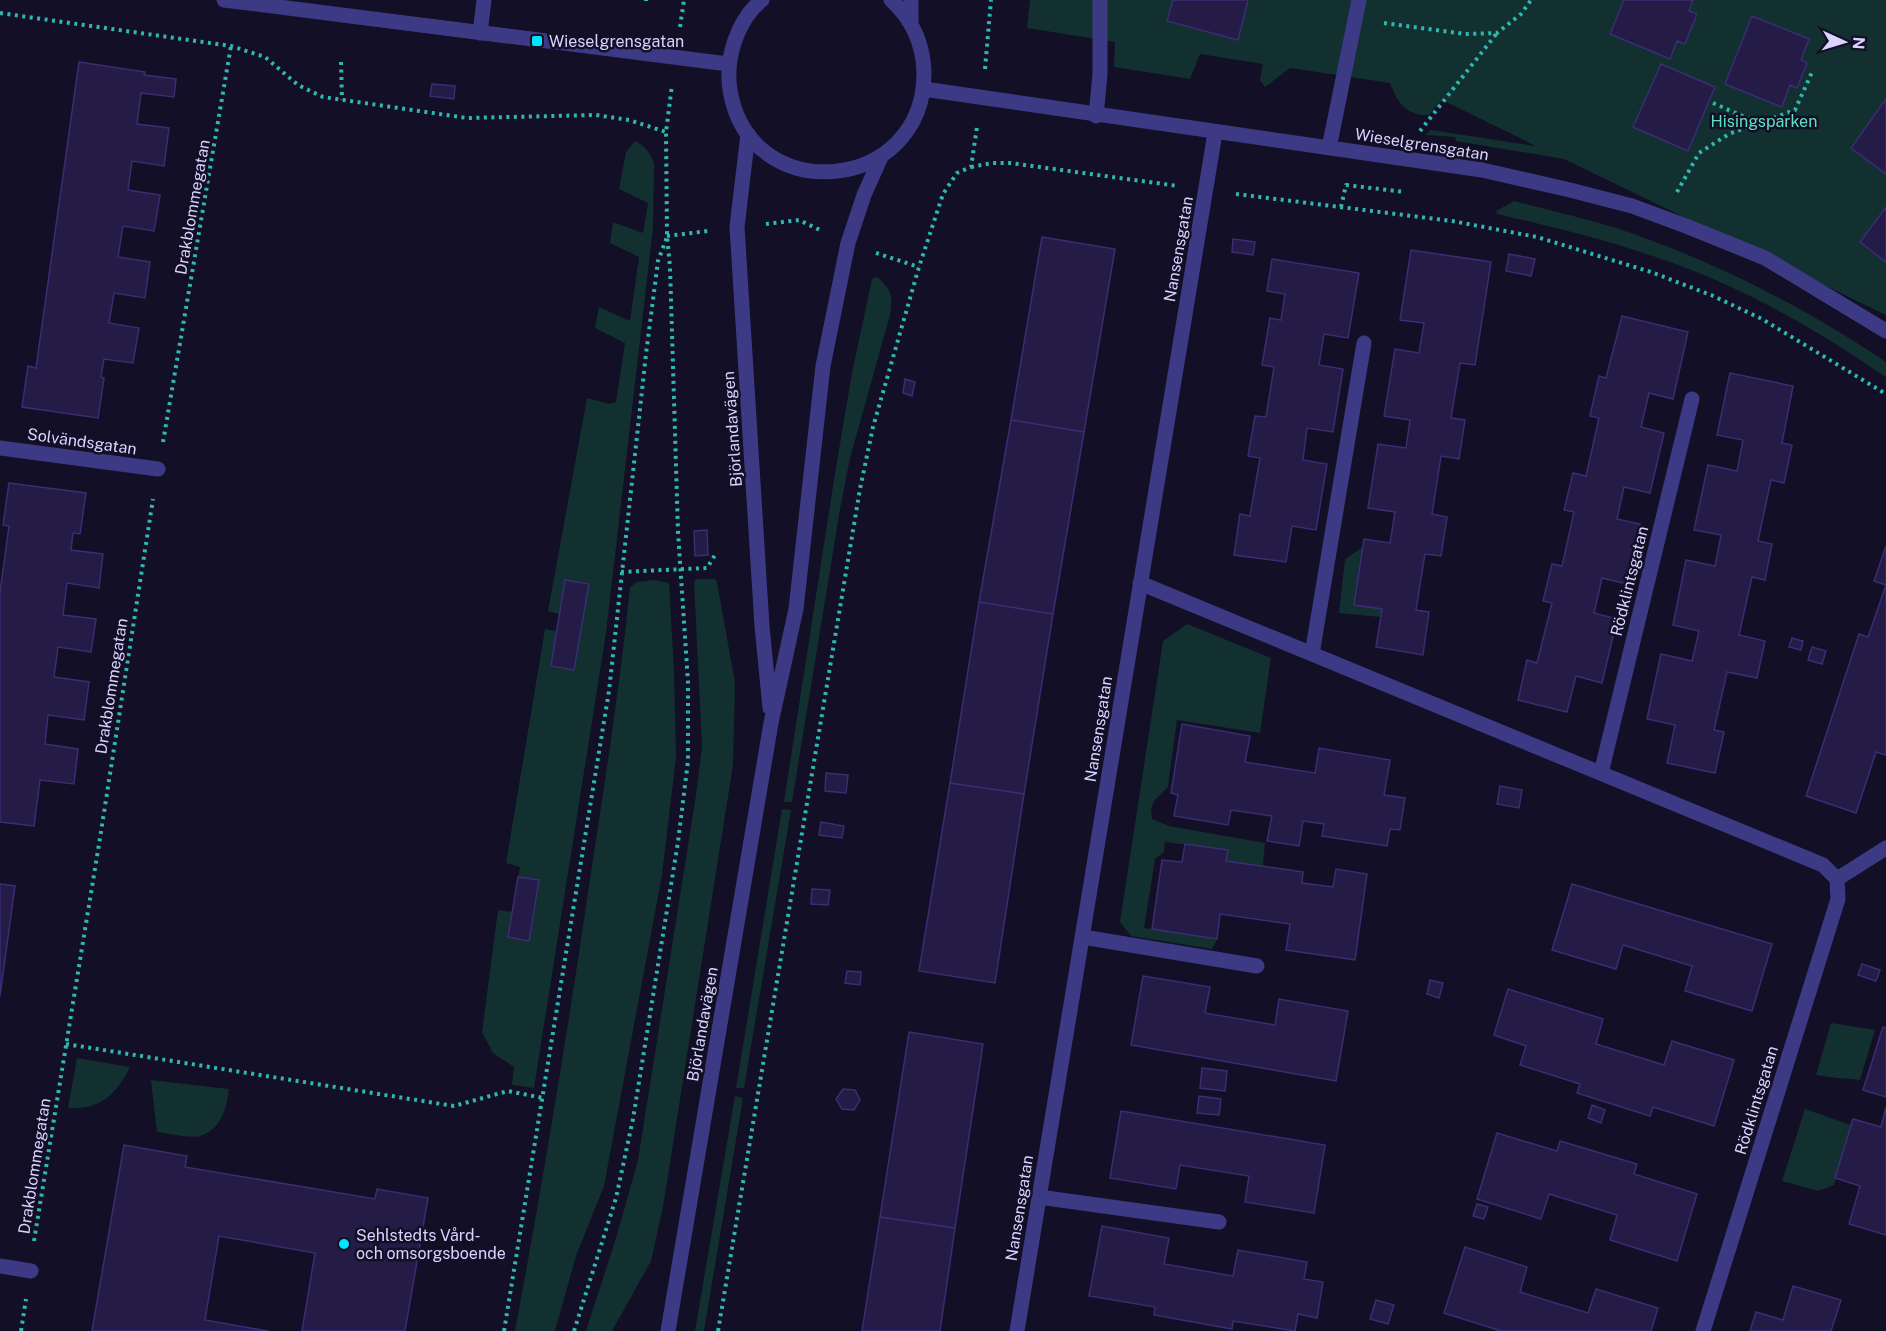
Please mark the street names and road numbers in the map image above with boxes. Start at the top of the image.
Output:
street label: Wieselgrensgatan [1354,125,1490,164]
street label: Drakblommegatan [171,138,214,276]
street label: Nansensgatan [1160,195,1197,303]
street label: Björlandavägen [719,370,746,487]
street label: Solvändsgatan [26,424,138,459]
street label: Rödklintsgatan [1607,524,1652,638]
street label: Drakblommegatan [91,617,132,755]
street label: Nansensgatan [1081,675,1116,783]
street label: Björlandavägen [683,965,722,1083]
street label: Rödklintsgatan [1731,1043,1782,1157]
street label: Drakblommegatan [14,1097,55,1235]
street label: Nansensgatan [1002,1154,1037,1262]

